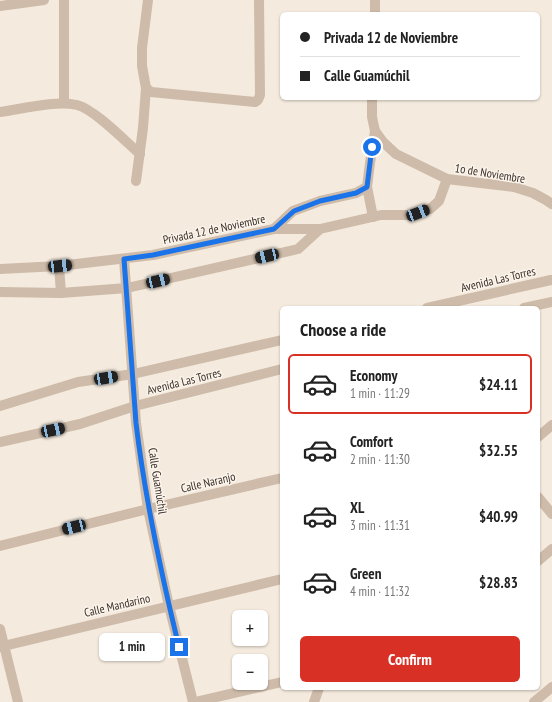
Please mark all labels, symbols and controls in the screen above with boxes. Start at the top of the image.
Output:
text: Privada 12 de Noviembre [324,28,458,47]
text: Calle Guamúchil [324,66,410,85]
route start [363,138,381,156]
street label: 1o de Noviembre [454,160,526,186]
car [405,203,431,223]
street label: Privada 12 de Noviembre [162,211,266,247]
car [254,247,280,265]
car [47,259,73,273]
street label: Avenida Las Torres [459,263,537,295]
car [145,272,171,290]
text: Choose a ride [300,318,386,341]
street label: Avenida Las Torres [145,365,223,397]
icon: car [302,366,338,402]
text: Economy [350,366,398,385]
car [93,370,119,386]
text: $24.11 [479,375,518,394]
text: 1 min · 11:29 [350,385,410,402]
car [40,422,66,438]
icon: car [302,432,338,468]
text: Comfort [350,432,393,451]
text: $32.55 [479,441,518,460]
street label: Calle Guamúchil [145,447,171,516]
text: 2 min · 11:30 [350,451,410,468]
street label: Calle Naranjo [179,468,237,496]
icon: car [302,498,338,534]
text: XL [350,498,364,517]
text: $40.99 [479,507,518,526]
text: 3 min · 11:31 [350,517,410,534]
car [61,518,87,536]
icon: car [302,564,338,600]
text: Green [350,564,382,583]
text: $28.83 [479,573,518,592]
text: 4 min · 11:32 [350,583,410,600]
street label: Calle Mandarino [83,590,151,620]
map controls [232,610,268,690]
button: + [232,610,268,646]
callout: 1 min [99,633,165,661]
button: Confirm [300,636,520,682]
text: 1 min [119,638,145,655]
route end [170,638,188,656]
button: − [232,654,268,690]

